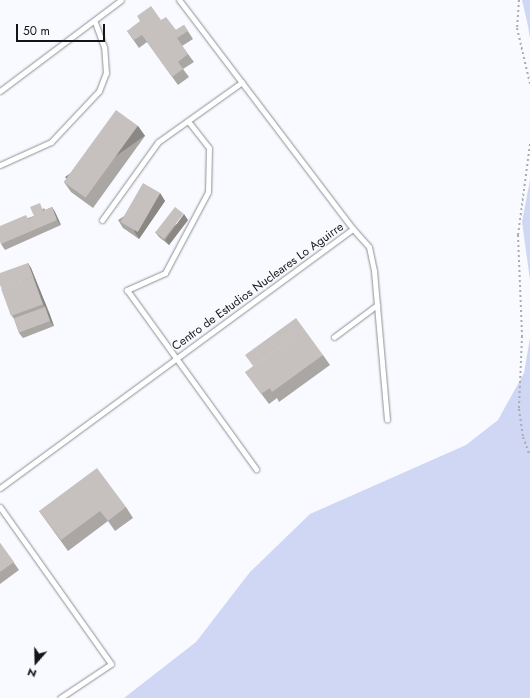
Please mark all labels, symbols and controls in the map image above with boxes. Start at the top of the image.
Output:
scale bar [18,16,107,42]
text: 50 m [23,22,50,40]
street label: Centro de Estudios Nucleares Lo Aguirre [169,220,347,354]
north arrow [16,642,56,682]
text: N [25,664,39,682]

